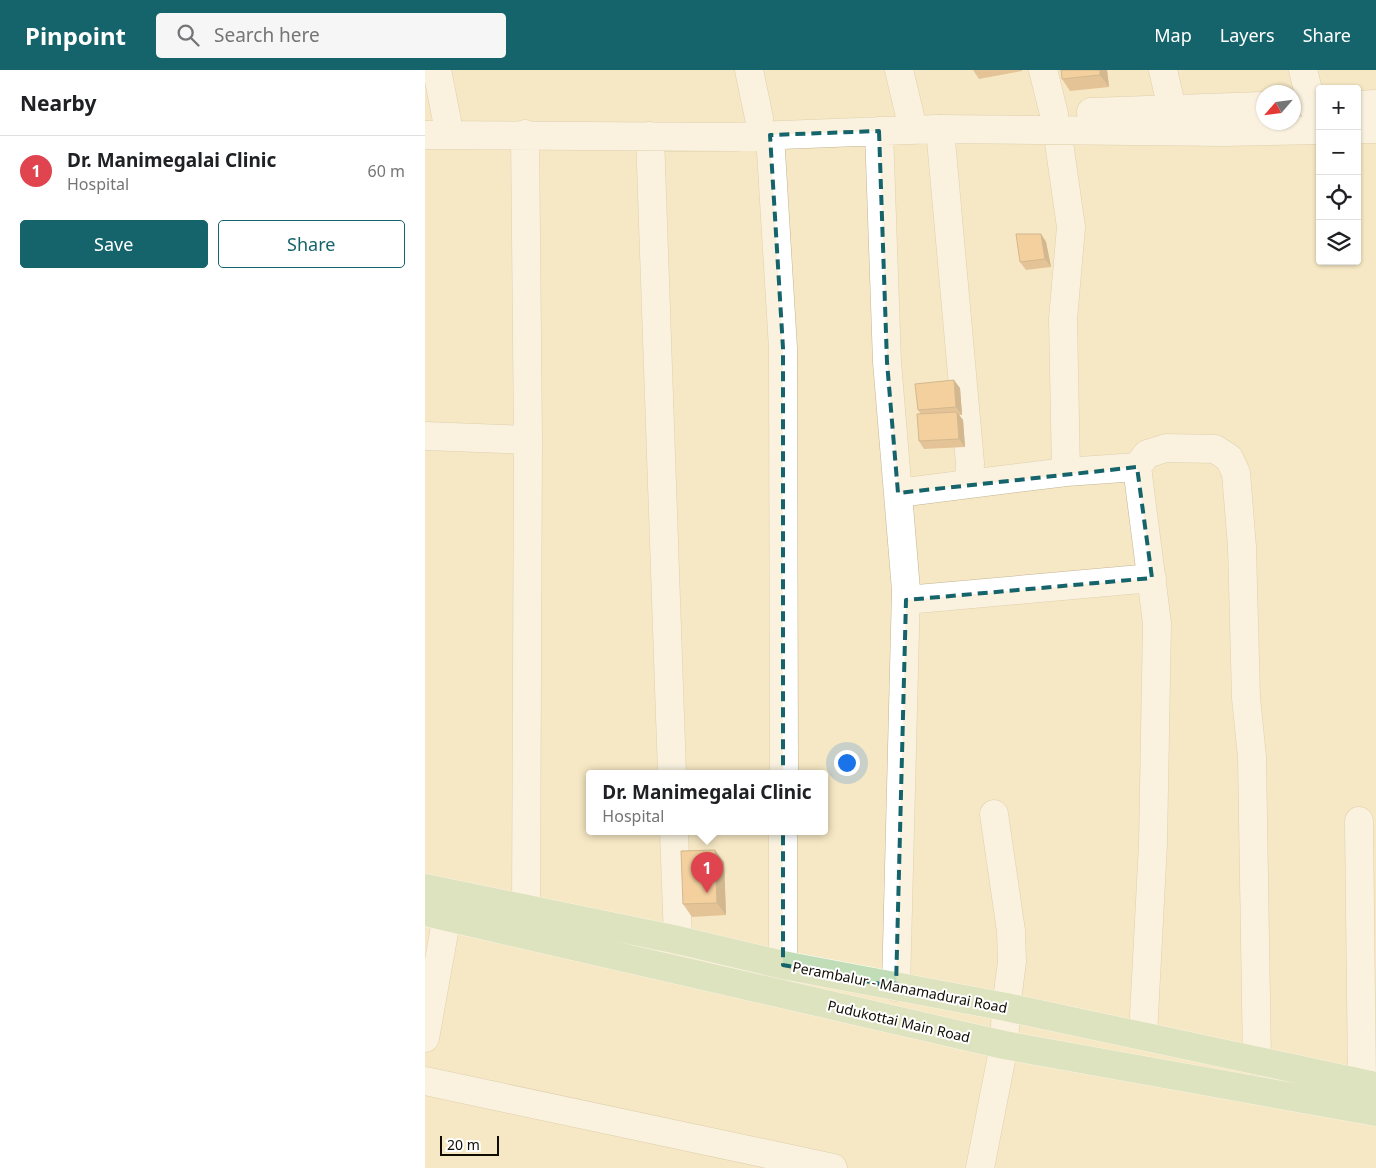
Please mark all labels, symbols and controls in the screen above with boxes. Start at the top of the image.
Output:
search box [156,13,506,58]
text: Pinpoint [25,19,126,52]
icon: search [174,21,202,49]
text: Search here [214,22,320,48]
text: Map [1154,23,1192,47]
text: Layers [1220,23,1275,47]
text: Share [1303,23,1351,47]
north arrow [1256,85,1301,130]
map controls [1316,85,1361,265]
button: + [1316,85,1361,130]
text: Nearby [20,89,96,117]
button: − [1316,130,1361,175]
text: Dr. Manimegalai Clinic [67,147,276,173]
text: 1 [31,160,41,182]
text: 60 m [368,160,405,182]
text: Hospital [67,173,129,195]
button: locate [1316,175,1361,220]
button: Save [20,220,208,268]
button: Share [218,220,405,268]
button: layers [1316,220,1361,265]
your location [834,750,860,776]
popup [586,770,828,835]
text: Dr. Manimegalai Clinic [602,779,812,805]
text: Hospital [602,805,664,827]
pin: 1 [691,852,723,893]
street label: Perambalur - Manamadurai Road [791,957,1009,1017]
street label: Pudukottai Main Road [826,995,972,1047]
scale bar [440,1133,499,1156]
text: 20 m [447,1135,480,1154]

